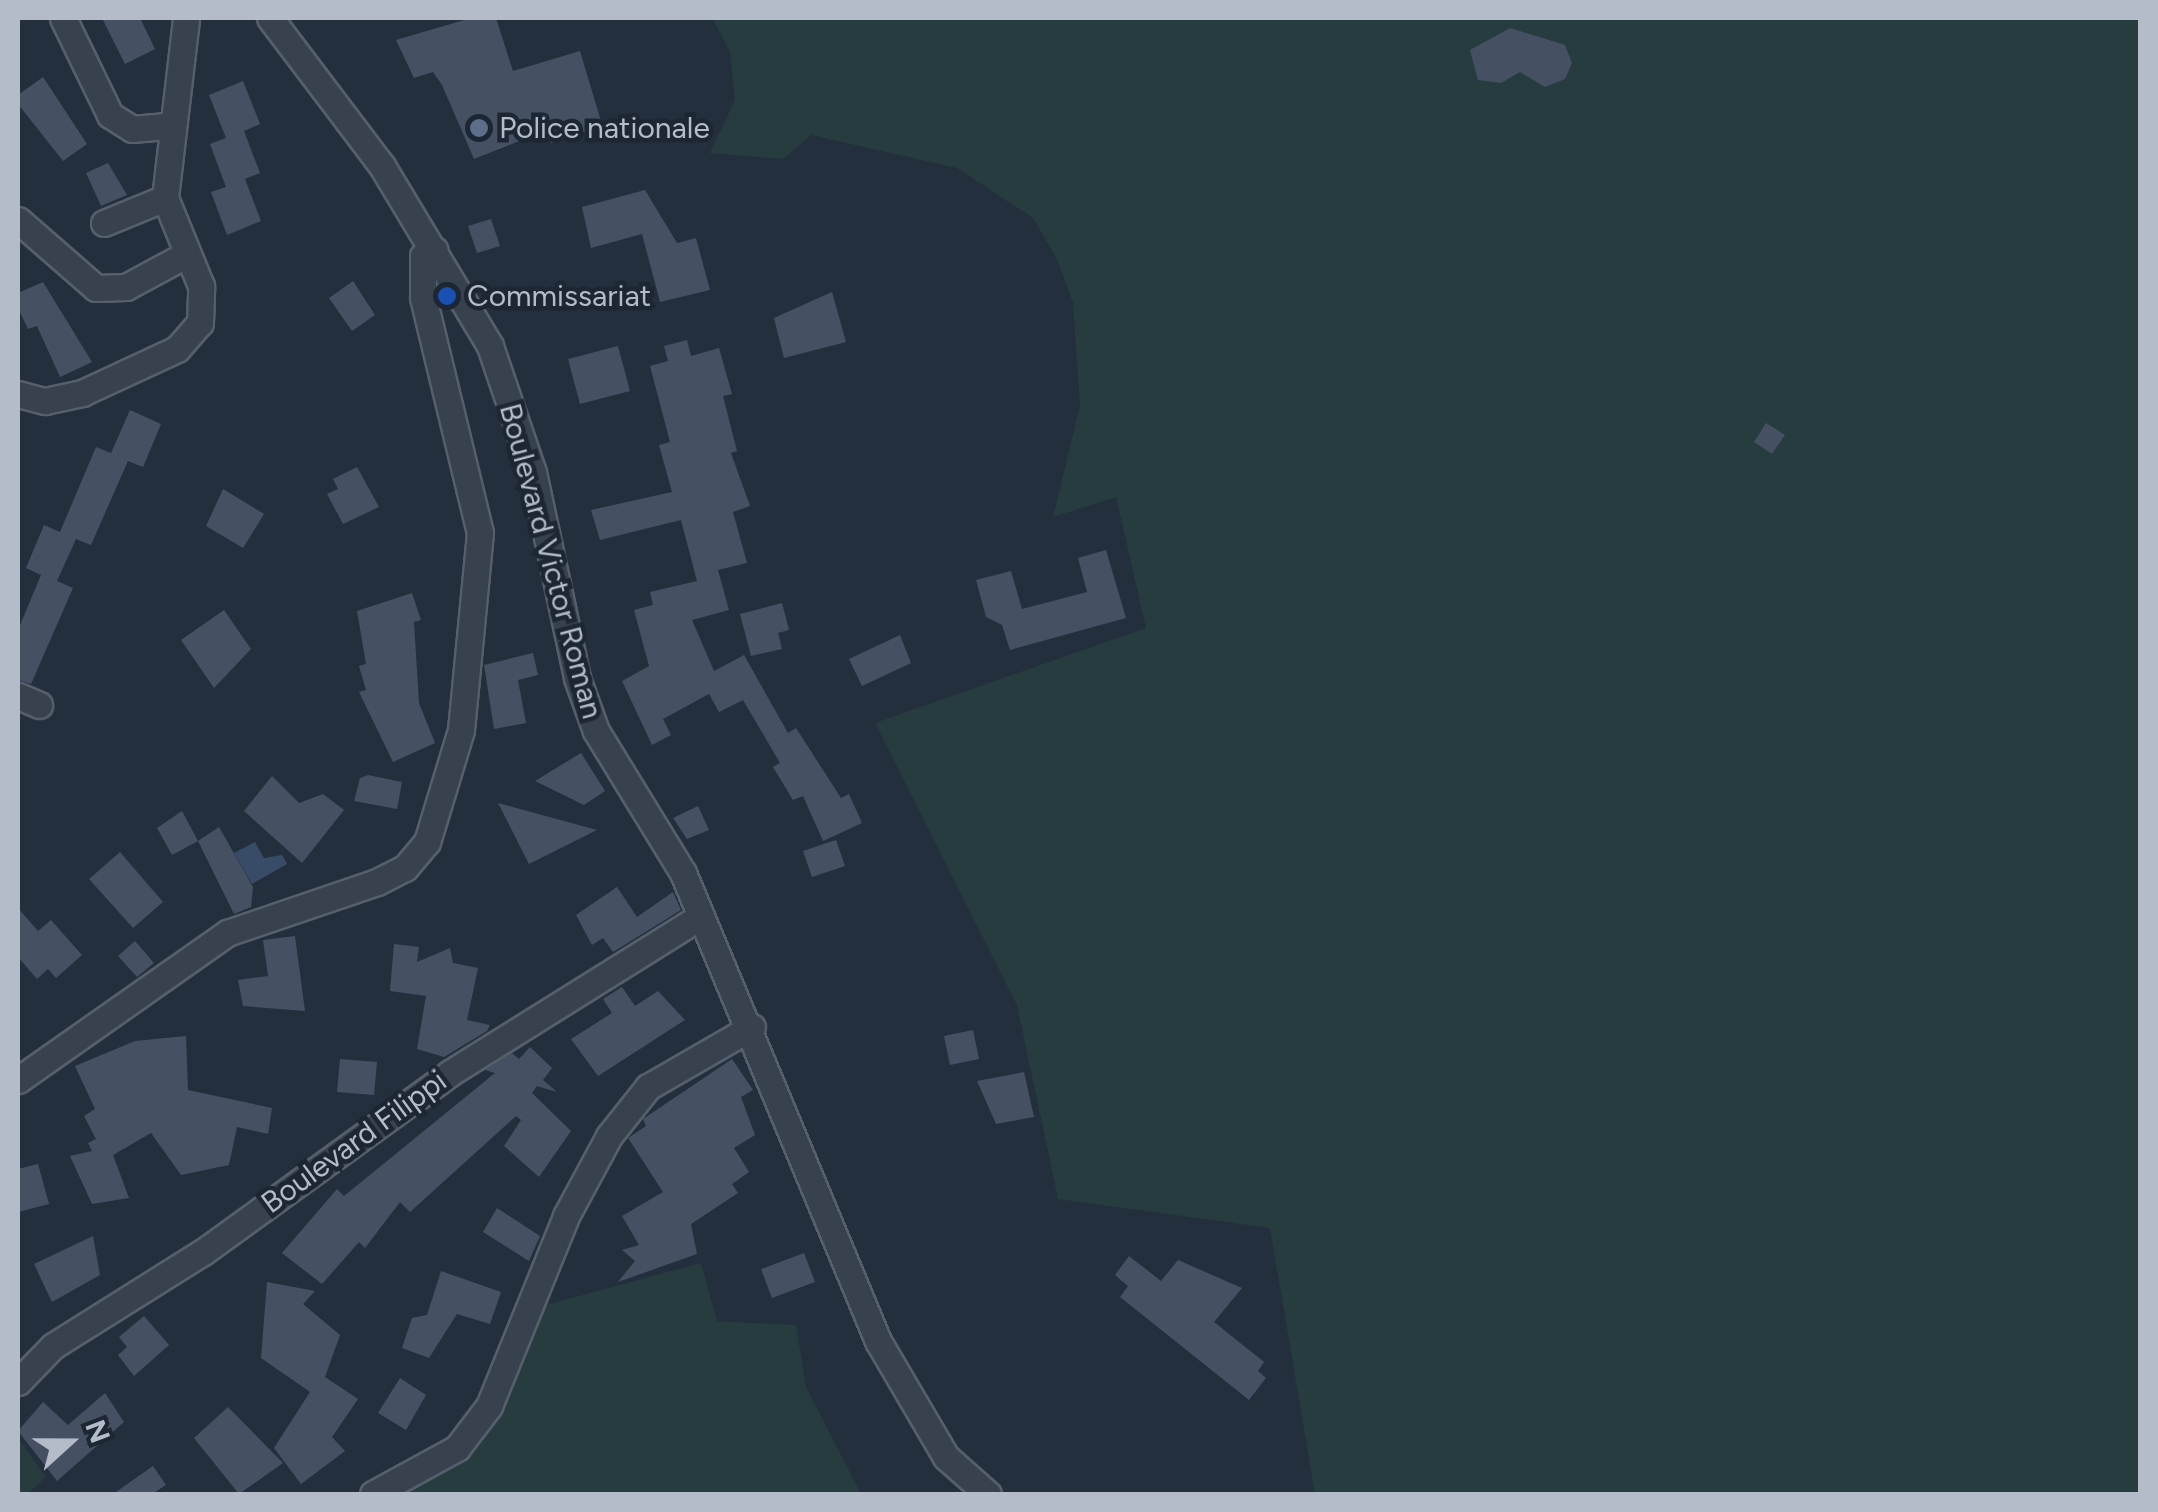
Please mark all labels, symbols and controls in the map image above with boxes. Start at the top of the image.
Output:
place label: Police nationale [499,110,710,146]
marker: Police nationale [468,117,490,139]
place label: Commissariat [467,278,651,314]
marker: Commissariat [436,285,458,307]
street label: Boulevard Victor Roman [492,400,610,722]
street label: Boulevard Filippi [254,1063,454,1221]
north arrow [20,1392,120,1492]
text: N [78,1415,118,1447]

